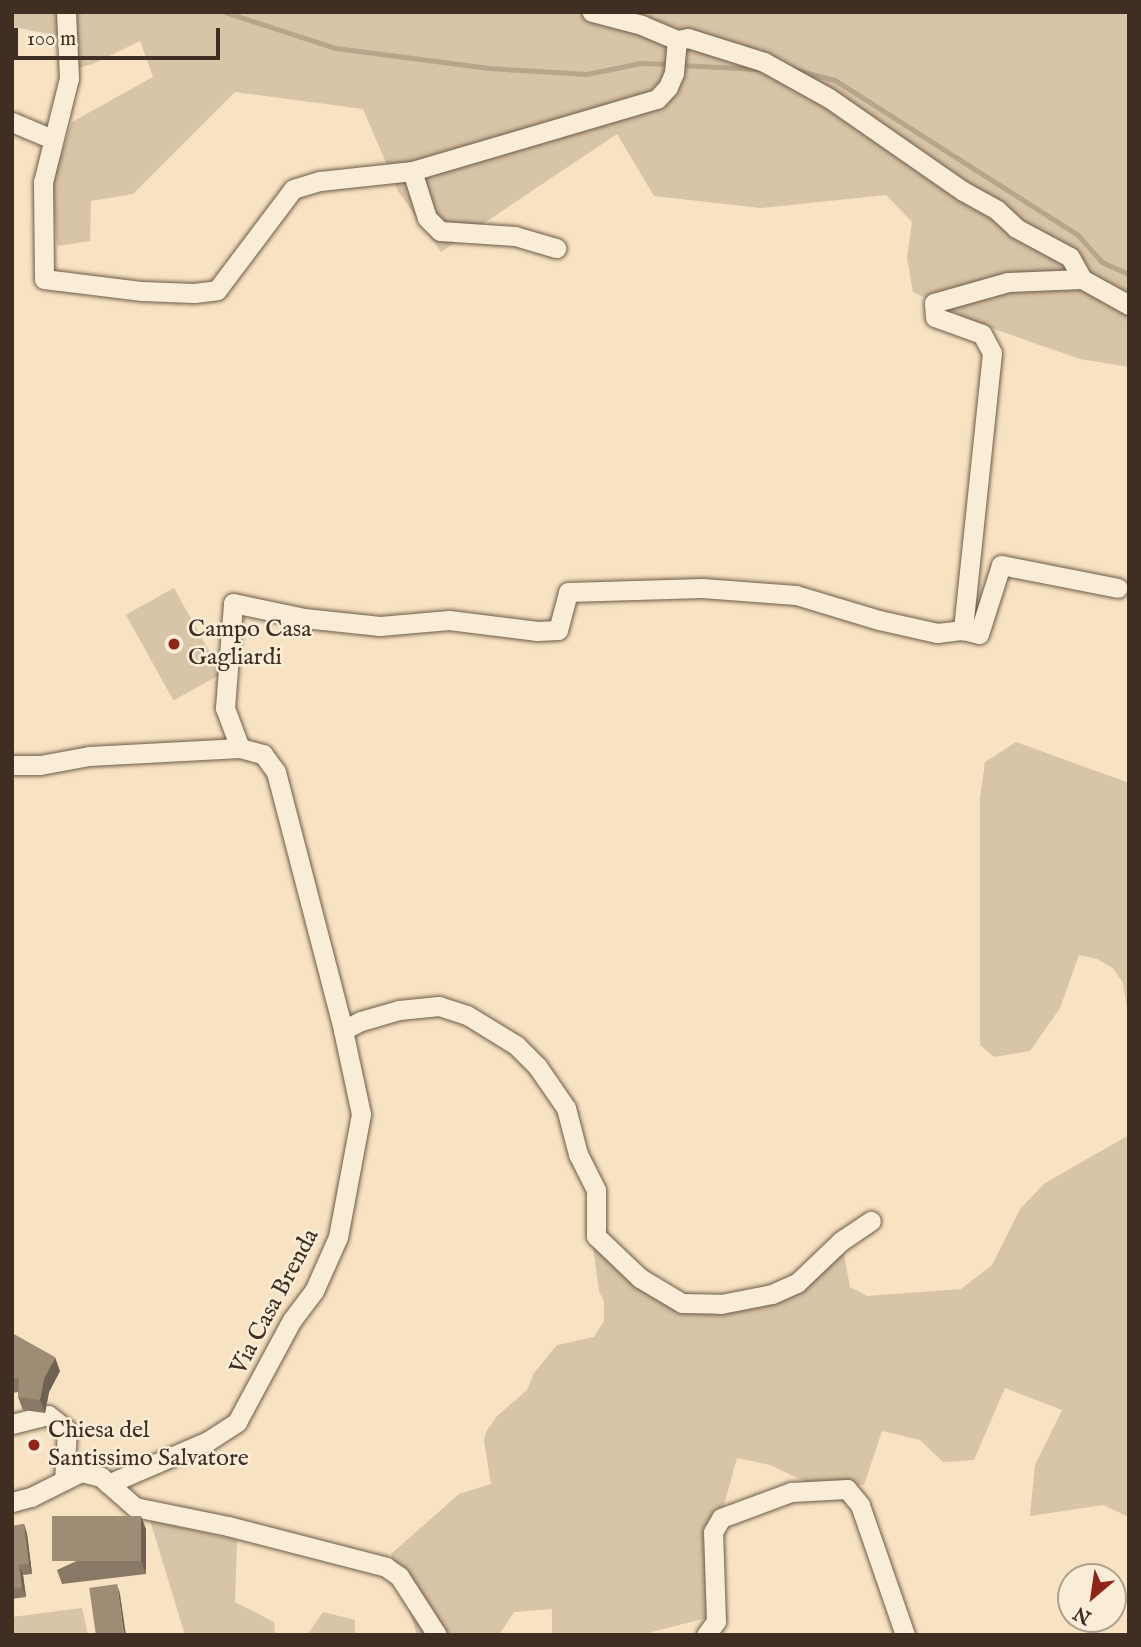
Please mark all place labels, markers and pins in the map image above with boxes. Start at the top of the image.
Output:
place label: Campo Casa Gagliardi [188,616,312,672]
marker: Campo Casa Gagliardi [166,636,182,652]
place label: Chiesa del Santissimo Salvatore [48,1417,249,1473]
marker: Chiesa del Santissimo Salvatore [26,1437,42,1453]

